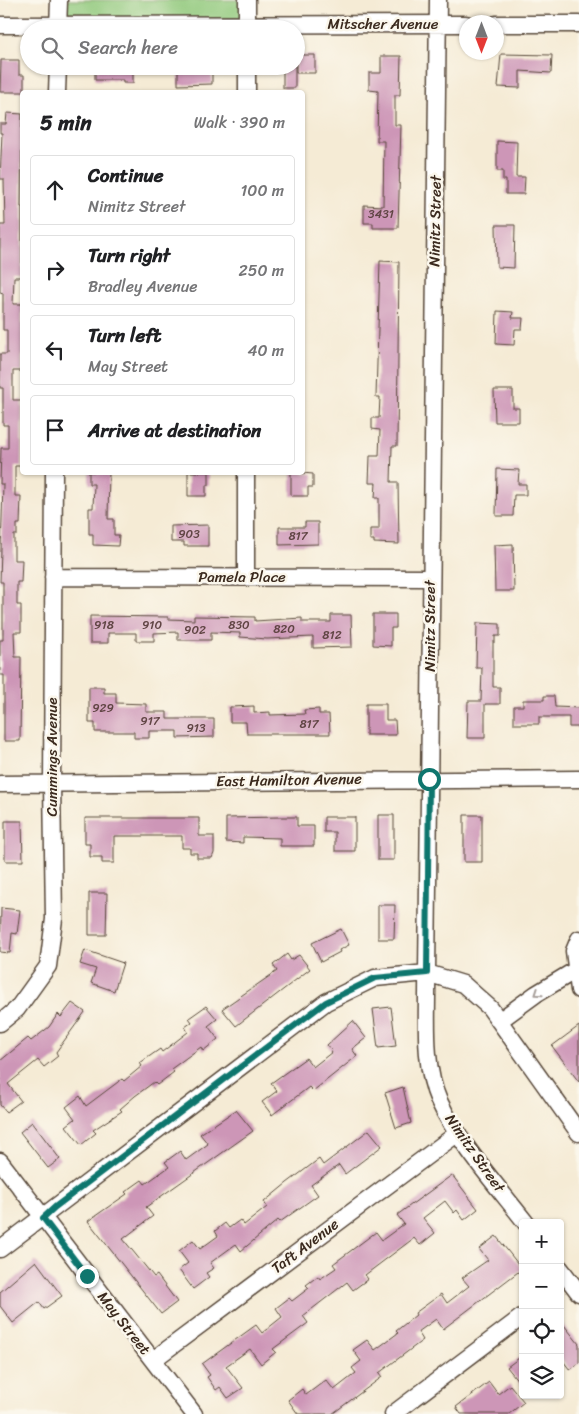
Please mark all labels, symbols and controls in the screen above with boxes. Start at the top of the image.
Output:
street label: Mitscher Avenue [328,11,439,37]
north arrow [459,15,504,60]
search box [20,20,305,75]
text: Search here [78,31,178,64]
icon: search [38,34,66,62]
text: 5 min [40,104,92,142]
text: Walk · 390 m [194,108,285,137]
text: Continue [88,159,164,192]
street label: Nimitz Street [421,174,449,267]
icon: ahead [41,176,69,204]
text: 100 m [240,176,284,205]
text: Nimitz Street [88,192,185,221]
house number: 3431 [368,203,394,225]
text: Turn right [88,239,170,272]
icon: right [41,256,69,284]
text: 250 m [238,256,284,285]
text: Bradley Avenue [88,272,198,301]
text: Turn left [88,319,161,352]
icon: left [41,336,69,364]
text: 40 m [247,336,284,365]
text: May Street [88,352,168,381]
text: Arrive at destination [88,414,261,447]
icon: arrive [41,416,69,444]
house number: 903 [178,523,200,545]
house number: 817 [288,525,309,547]
street label: Pamela Place [198,564,286,590]
street label: Nimitz Street [417,579,443,672]
house number: 918 [94,614,114,636]
house number: 910 [142,614,162,636]
house number: 830 [228,614,250,636]
house number: 820 [273,618,295,640]
house number: 902 [184,619,206,641]
house number: 812 [322,624,342,646]
house number: 929 [92,697,114,719]
street label: Cummings Avenue [39,698,65,816]
house number: 917 [140,710,161,732]
house number: 817 [299,713,320,735]
house number: 913 [186,717,206,739]
street label: East Hamilton Avenue [216,766,362,794]
route start [418,768,441,791]
one-way arrow [534,987,544,996]
street label: Nimitz Street [438,1108,512,1199]
street label: Taft Avenue [265,1212,345,1280]
map controls [519,1219,564,1399]
button: + [519,1219,564,1264]
button: − [519,1264,564,1309]
route end [76,1265,99,1288]
street label: May Street [91,1285,158,1361]
button: locate [519,1309,564,1354]
button: layers [519,1354,564,1399]

